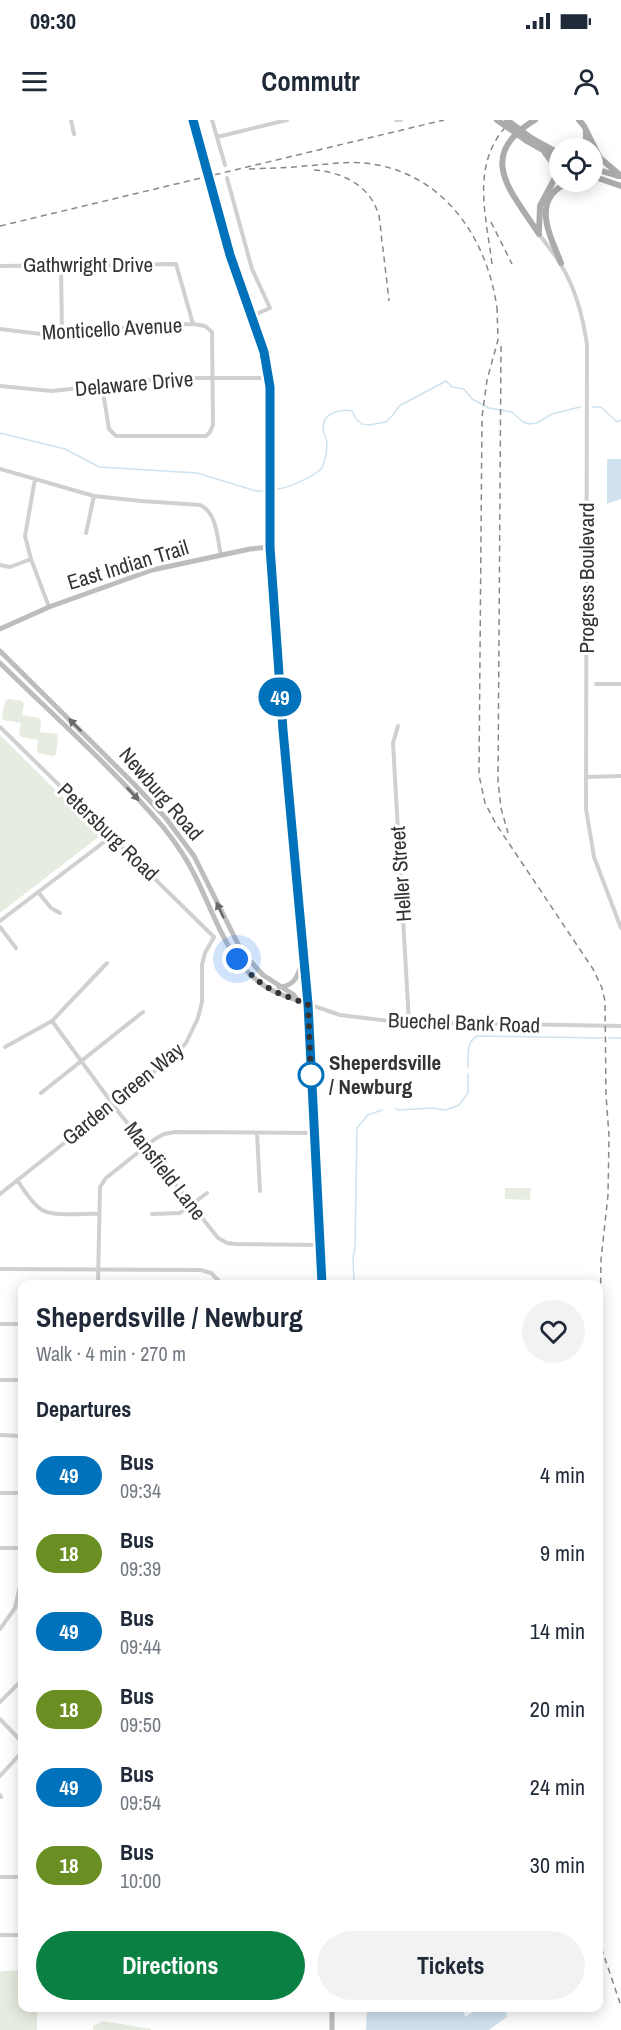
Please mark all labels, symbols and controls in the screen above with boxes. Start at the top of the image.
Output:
text: 09:30 [30,6,76,36]
text: Commutr [261,63,360,99]
icon: menu [18,65,51,98]
icon: person [570,65,603,98]
map controls [549,138,603,192]
button: locate [549,138,603,192]
street label: Gathwright Drive [23,250,153,279]
street label: Monticello Avenue [41,310,183,347]
street label: Delaware Drive [74,364,194,403]
street label: Progress Boulevard [572,502,601,654]
street label: East Indian Trail [64,532,192,597]
line badge: 49 [253,678,307,716]
text: 49 [270,683,290,712]
one-way arrow [69,719,83,733]
street label: Newburg Road [113,741,210,847]
street label: Petersburg Road [51,776,165,887]
one-way arrow [126,786,139,801]
street label: Heller Street [383,825,418,923]
one-way arrow [216,902,225,919]
your location [222,944,252,974]
street label: Buechel Bank Road [387,1005,541,1040]
street label: Garden Green Way [56,1035,190,1152]
place label: Sheperdsville / Newburg [329,1048,441,1101]
marker: Sheperdsville / Newburg [298,1062,324,1088]
street label: Mansfield Lane [118,1115,213,1226]
text: Sheperdsville / Newburg [36,1298,303,1336]
button: heart [522,1300,585,1363]
text: Walk · 4 min · 270 m [36,1340,186,1367]
text: Departures [36,1394,131,1424]
text: Bus [120,1447,154,1477]
text: 4 min [540,1460,585,1490]
text: 49 [59,1461,79,1490]
text: 09:34 [120,1477,161,1504]
text: Bus [120,1525,154,1555]
text: 9 min [540,1538,585,1568]
text: 18 [59,1539,79,1568]
text: 09:39 [120,1555,161,1582]
text: Bus [120,1603,154,1633]
text: 14 min [530,1616,585,1646]
text: 49 [59,1617,79,1646]
text: 09:44 [120,1633,161,1660]
text: Bus [120,1681,154,1711]
text: 20 min [530,1694,585,1724]
text: 18 [59,1695,79,1724]
text: 09:50 [120,1711,161,1738]
text: Bus [120,1759,154,1789]
text: 24 min [530,1772,585,1802]
text: 49 [59,1773,79,1802]
text: 09:54 [120,1789,161,1816]
text: Bus [120,1837,154,1867]
text: 30 min [530,1850,585,1880]
text: 18 [59,1851,79,1880]
text: 10:00 [120,1867,161,1894]
button: Directions [36,1931,305,2000]
button: Tickets [317,1931,585,2000]

